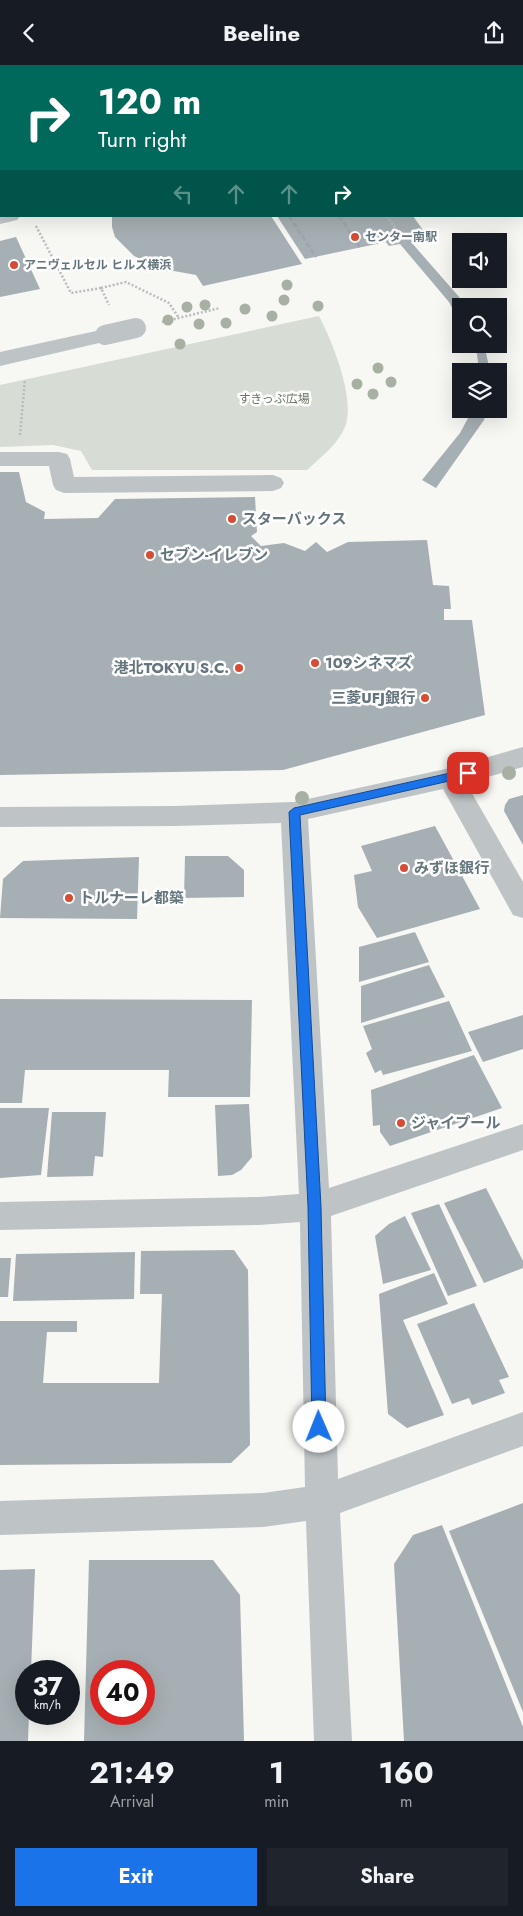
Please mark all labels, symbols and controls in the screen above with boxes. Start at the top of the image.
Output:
text: Beeline [223,17,300,49]
icon: back [15,19,43,47]
icon: share [480,19,508,47]
text: 120 m [98,77,201,127]
icon: right [15,85,80,150]
text: Turn right [98,123,186,155]
icon: left [169,180,197,208]
icon: ahead [222,180,250,208]
icon: ahead [275,180,303,208]
icon: right [328,180,356,208]
place label: センター南駅 [365,228,437,246]
marker: センター南駅 [349,231,361,243]
map controls [452,233,507,418]
button: sound [452,233,507,288]
place label: アニヴェルセル ヒルズ横浜 [24,256,171,274]
marker: アニヴェルセル ヒルズ横浜 [8,259,20,271]
button: search [452,298,507,353]
button: layers [452,363,507,418]
park label: すきっぷ広場 [238,390,310,408]
place label: スターバックス [242,508,346,530]
marker: スターバックス [226,513,238,525]
place label: セブン-イレブン [160,544,268,566]
marker: セブン-イレブン [144,549,156,561]
place label: 109シネマズ [325,652,413,674]
place label: 港北TOKYU S.C. [114,657,229,679]
marker: 109シネマズ [309,657,321,669]
marker: 港北TOKYU S.C. [233,662,245,674]
place label: 三菱UFJ銀行 [331,687,415,709]
marker: 三菱UFJ銀行 [419,692,431,704]
pin [447,752,489,794]
icon: arrive [454,759,482,787]
place label: みずほ銀行 [414,857,489,879]
marker: みずほ銀行 [398,862,410,874]
place label: トルナーレ都築 [79,887,184,909]
marker: トルナーレ都築 [63,892,75,904]
place label: ジャイプール [411,1112,500,1134]
marker: ジャイプール [395,1117,407,1129]
position arrow [292,1400,344,1452]
speed limit sign: 40 [90,1660,155,1725]
text: 37 [32,1668,63,1704]
text: km/h [34,1696,61,1714]
text: 21:49 [89,1751,175,1794]
text: 1 [269,1751,284,1794]
text: 160 [379,1751,434,1794]
text: Arrival [110,1790,154,1813]
text: min [264,1790,289,1813]
text: m [400,1790,412,1813]
button: Exit [15,1848,257,1906]
button: Share [267,1848,508,1906]

